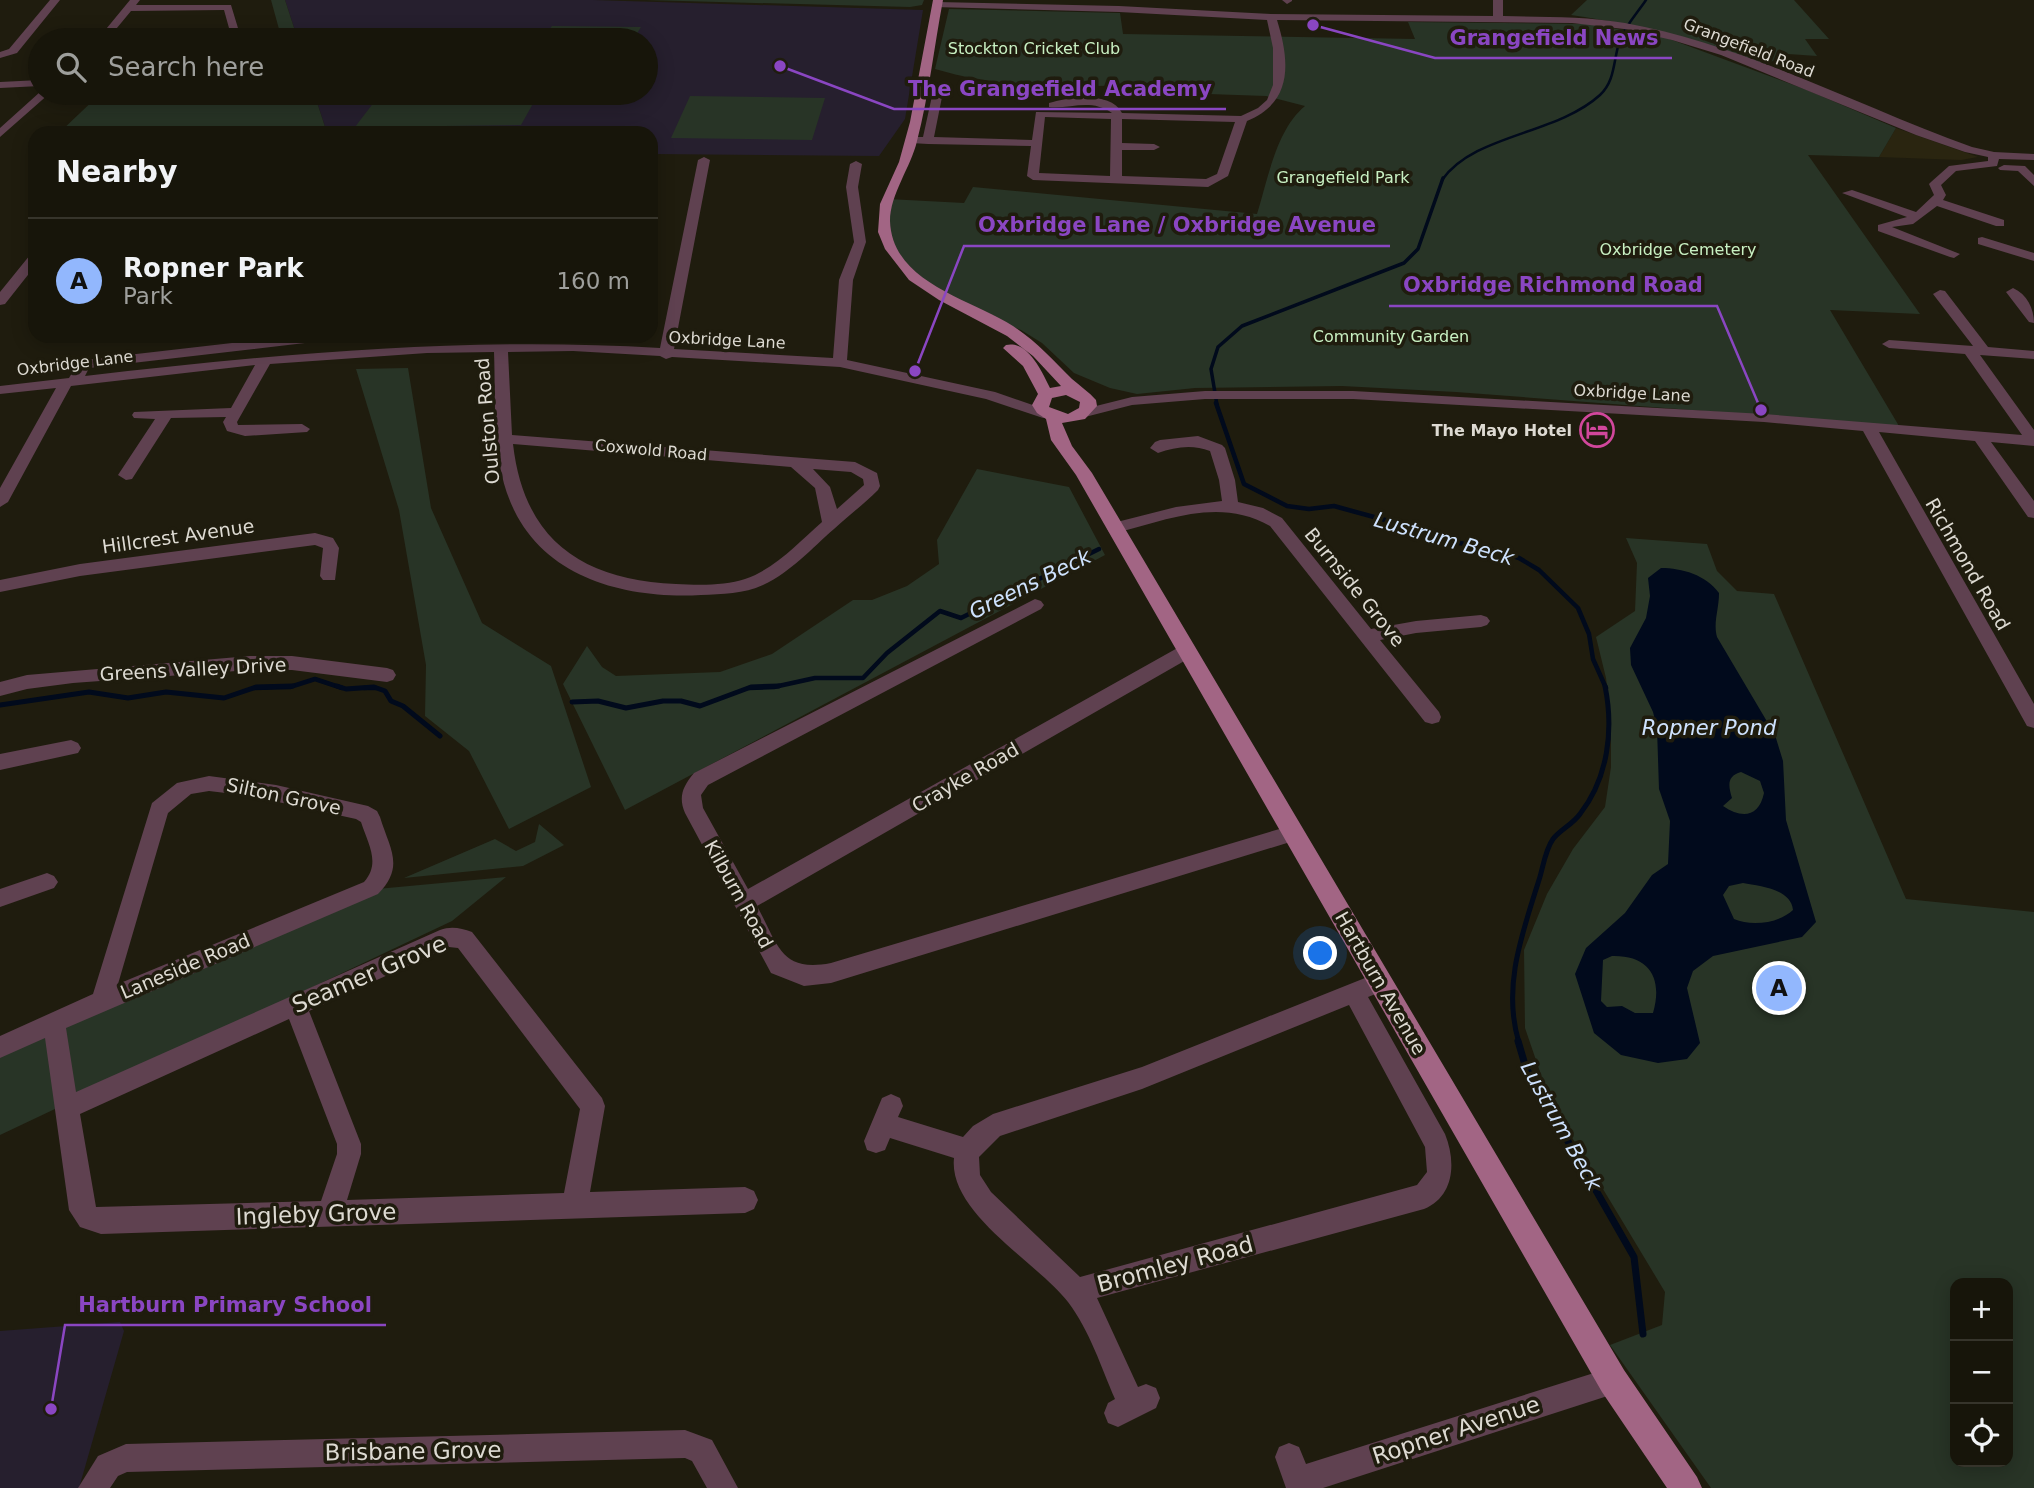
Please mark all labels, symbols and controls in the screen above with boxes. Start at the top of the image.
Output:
street label: Grangefield Road [1681,14,1817,82]
callout: Grangefield News [1435,16,1672,58]
text: Grangefield News [1449,26,1659,50]
search box [28,28,658,105]
park label: Stockton Cricket Club [948,39,1120,58]
icon: search [52,48,90,86]
text: Search here [108,52,264,82]
callout: The Grangefield Academy [894,67,1226,109]
text: The Grangefield Academy [908,77,1212,101]
text: Nearby [56,154,178,189]
park label: Grangefield Park [1276,168,1410,187]
callout: Oxbridge Lane / Oxbridge Avenue [964,204,1390,246]
text: Oxbridge Lane / Oxbridge Avenue [978,213,1376,237]
park label: Oxbridge Cemetery [1599,240,1757,259]
text: Ropner Park [123,253,304,283]
callout: Oxbridge Richmond Road [1389,264,1717,306]
text: A [70,268,88,294]
text: 160 m [556,268,630,294]
text: Oxbridge Richmond Road [1403,273,1703,297]
text: Park [123,283,173,309]
street label: Oxbridge Lane [668,327,786,353]
park label: Community Garden [1313,327,1469,346]
street label: Oxbridge Lane [16,346,134,380]
street label: Oulston Road [471,357,503,485]
street label: Oxbridge Lane [1573,380,1691,406]
hotel icon: The Mayo Hotel [1578,411,1616,449]
place label: The Mayo Hotel [1432,421,1572,440]
street label: Coxwold Road [594,436,708,464]
street label: Richmond Road [1921,494,2015,634]
water label: Lustrum Beck [1371,508,1517,571]
street label: Hillcrest Avenue [100,514,256,558]
street label: Burnside Grove [1300,523,1410,651]
water label: Greens Beck [965,544,1096,624]
street label: Greens Valley Drive [99,653,287,685]
water label: Ropner Pond [1642,716,1777,740]
street label: Crayke Road [908,738,1022,816]
street label: Silton Grove [225,773,343,819]
street label: Kilburn Road [700,836,778,952]
street label: Hartburn Avenue [1331,908,1431,1058]
street label: Laneside Road [117,929,253,1003]
street label: Seamer Grove [288,930,450,1018]
your location [1303,936,1337,970]
pin: A [1756,962,1802,1014]
water label: Lustrum Beck [1516,1057,1607,1196]
street label: Ingleby Grove [235,1198,397,1230]
street label: Bromley Road [1094,1231,1256,1297]
map controls [1950,1278,2013,1467]
button: + [1950,1278,2013,1341]
callout: Hartburn Primary School [65,1283,386,1325]
text: Hartburn Primary School [78,1293,372,1317]
button: − [1950,1341,2013,1404]
street label: Ropner Avenue [1369,1391,1543,1469]
button: locate [1950,1404,2013,1467]
street label: Brisbane Grove [324,1436,502,1466]

